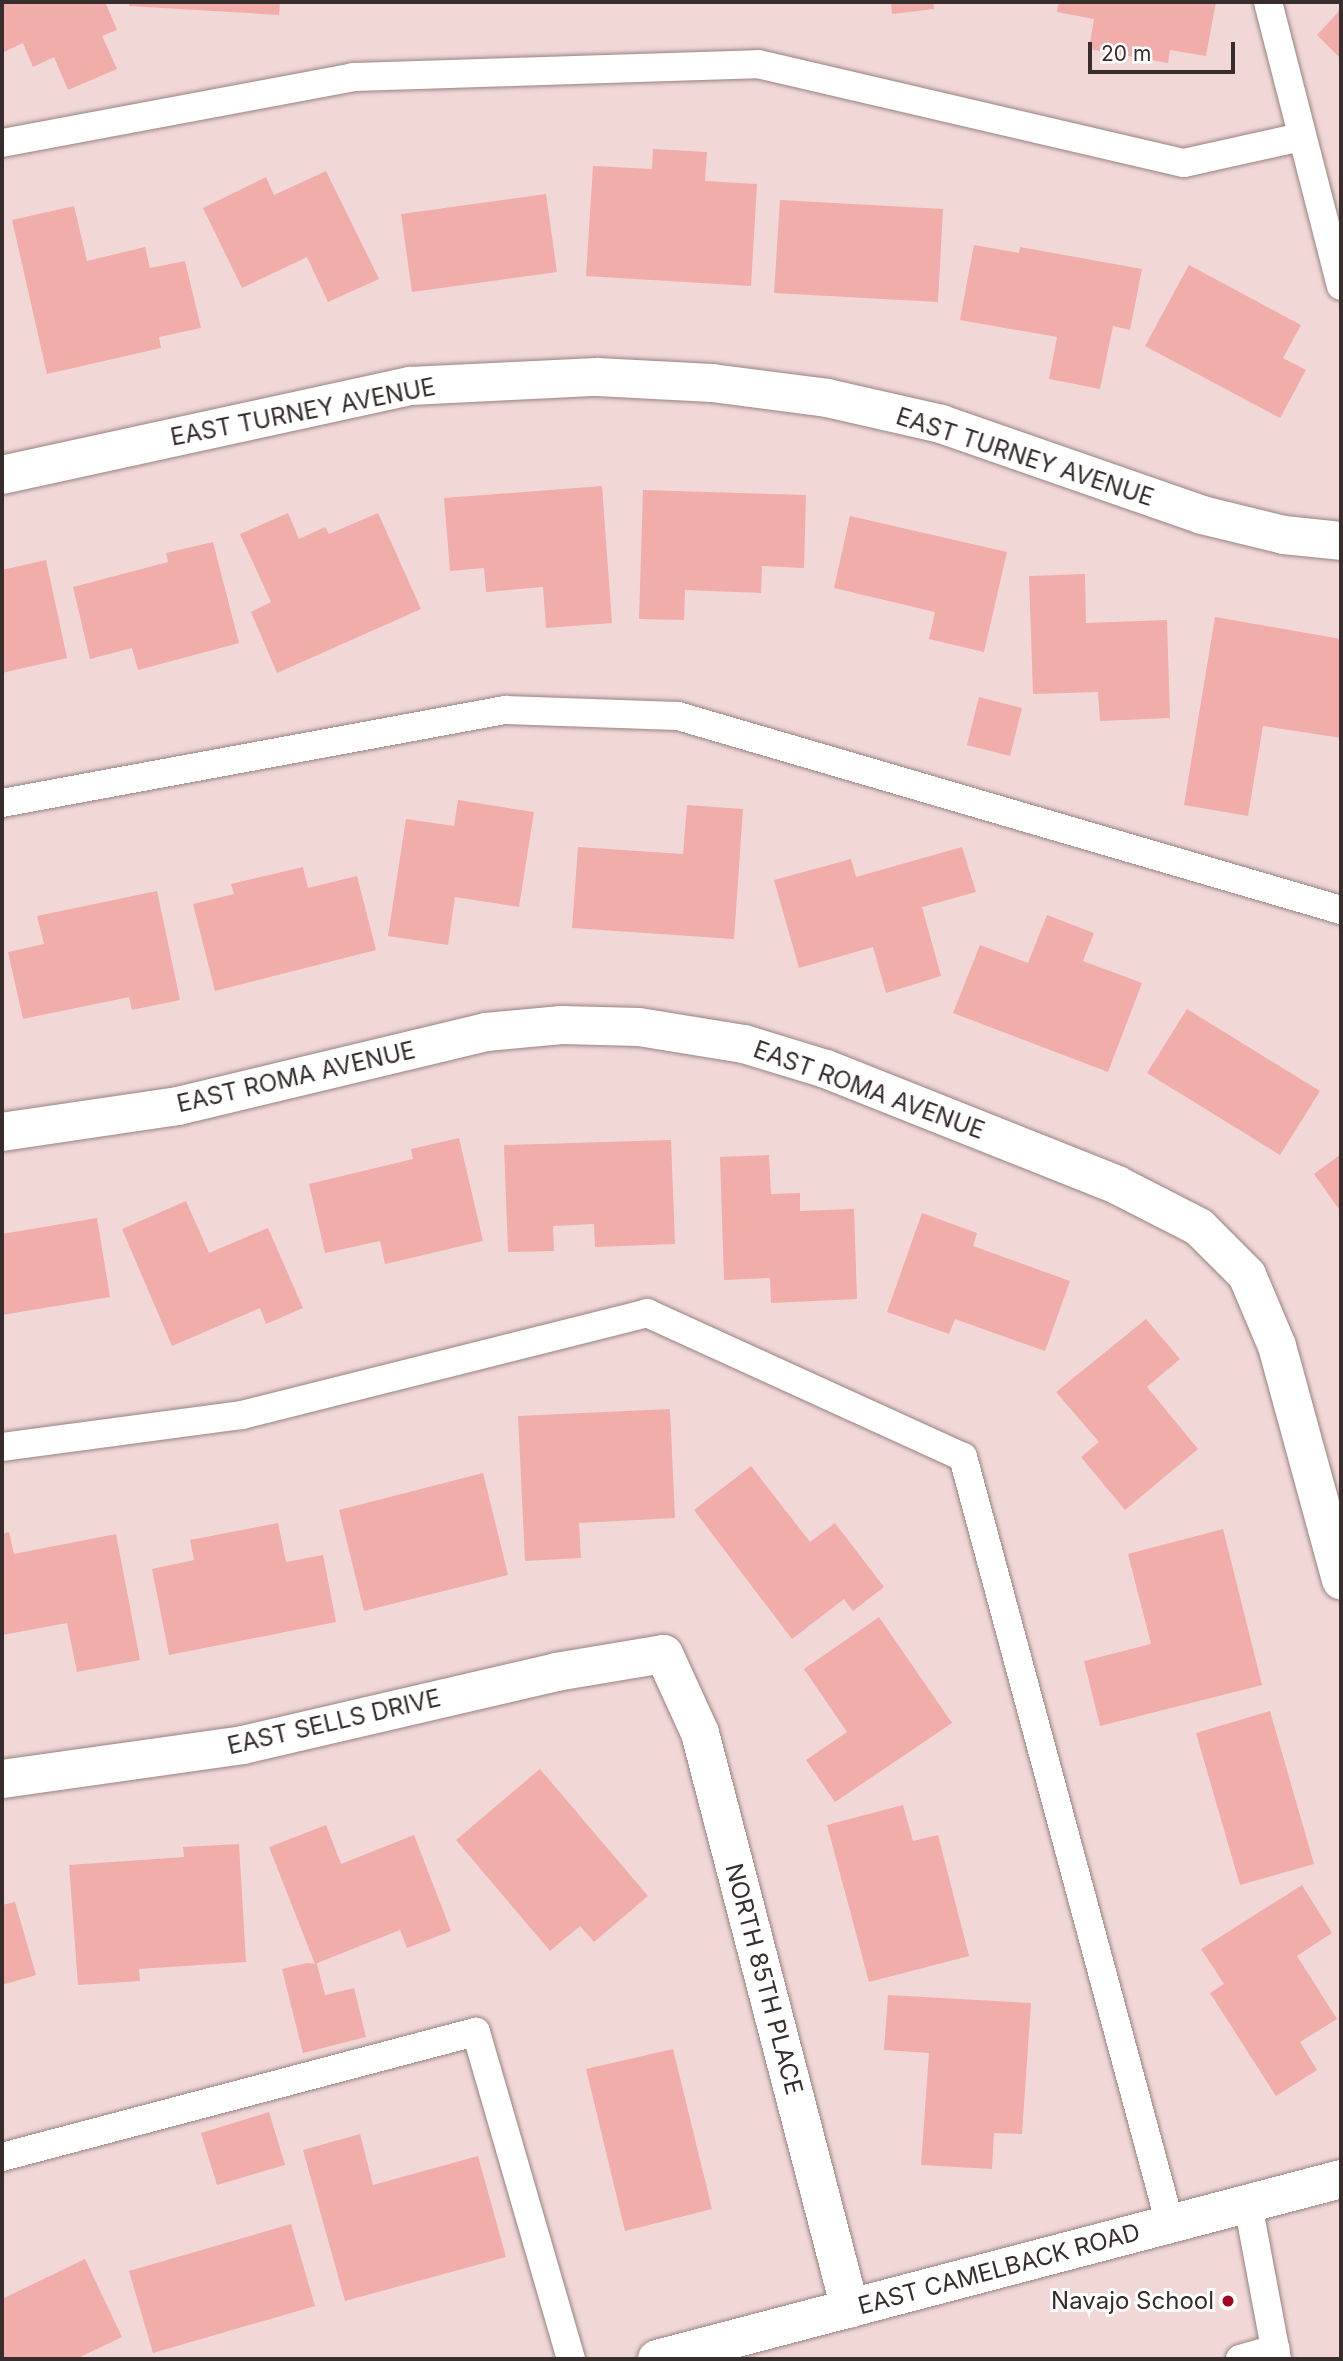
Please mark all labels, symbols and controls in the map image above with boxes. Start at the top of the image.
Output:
scale bar [1091,28,1238,72]
text: 20 m [1101,41,1151,66]
street label: EAST TURNEY AVENUE [168,372,438,452]
street label: EAST TURNEY AVENUE [893,402,1157,512]
street label: EAST ROMA AVENUE [750,1035,988,1145]
street label: EAST ROMA AVENUE [174,1036,418,1118]
street label: EAST SELLS DRIVE [225,1683,443,1761]
street label: NORTH 85TH PLACE [719,1860,809,2098]
street label: EAST CAMELBACK ROAD [855,2217,1143,2321]
place label: Navajo School [1051,2287,1214,2315]
marker: Navajo School [1220,2293,1236,2309]

